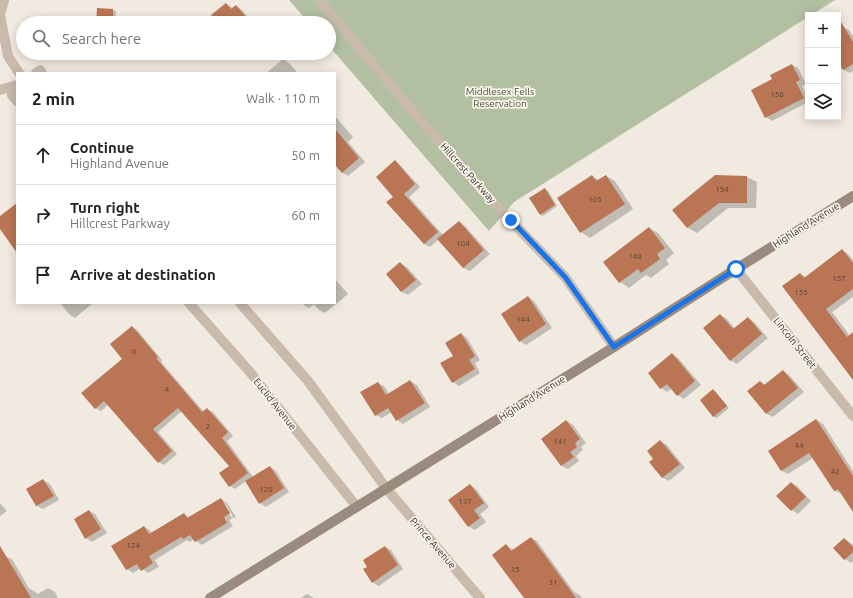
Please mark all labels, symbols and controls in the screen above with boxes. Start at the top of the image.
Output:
map controls [805,12,841,120]
button: + [805,12,841,48]
search box [16,16,336,60]
icon: search [30,27,52,49]
text: Search here [62,30,141,47]
button: − [805,48,841,84]
button: layers [805,84,841,120]
park label: Middlesex Fells Reservation [466,86,534,109]
text: 2 min [32,89,75,108]
house number: 158 [770,90,784,99]
text: Walk · 110 m [246,91,320,105]
text: Continue [70,139,134,156]
street label: Hillcrest Parkway [438,141,498,205]
icon: ahead [32,144,54,166]
text: 50 m [291,148,320,162]
text: Highland Avenue [70,156,169,170]
house number: 154 [715,185,729,194]
house number: 105 [588,195,602,204]
text: Turn right [70,199,140,216]
street label: Highland Avenue [771,200,841,250]
icon: right [32,204,54,226]
text: 60 m [291,208,320,222]
route end [502,211,520,229]
text: Hillcrest Parkway [70,216,170,230]
house number: 104 [456,239,470,248]
house number: 148 [628,252,642,261]
route start [727,260,745,278]
icon: arrive [32,264,54,286]
text: Arrive at destination [70,266,216,283]
house number: 157 [832,274,846,283]
house number: 155 [794,288,808,297]
house number: 144 [516,315,530,324]
street label: Lincoln Street [772,315,819,371]
house number: 6 [132,347,137,356]
street label: Highland Avenue [497,373,567,423]
street label: Euclid Avenue [251,376,299,432]
house number: 4 [165,385,170,394]
house number: 2 [206,422,210,431]
house number: 141 [553,437,567,446]
house number: 44 [794,441,804,450]
house number: 42 [830,467,840,476]
house number: 128 [259,485,273,494]
house number: 137 [458,497,472,506]
street label: Prince Avenue [408,515,458,571]
house number: 124 [126,541,140,550]
house number: 35 [510,565,520,574]
house number: 31 [548,578,558,587]

